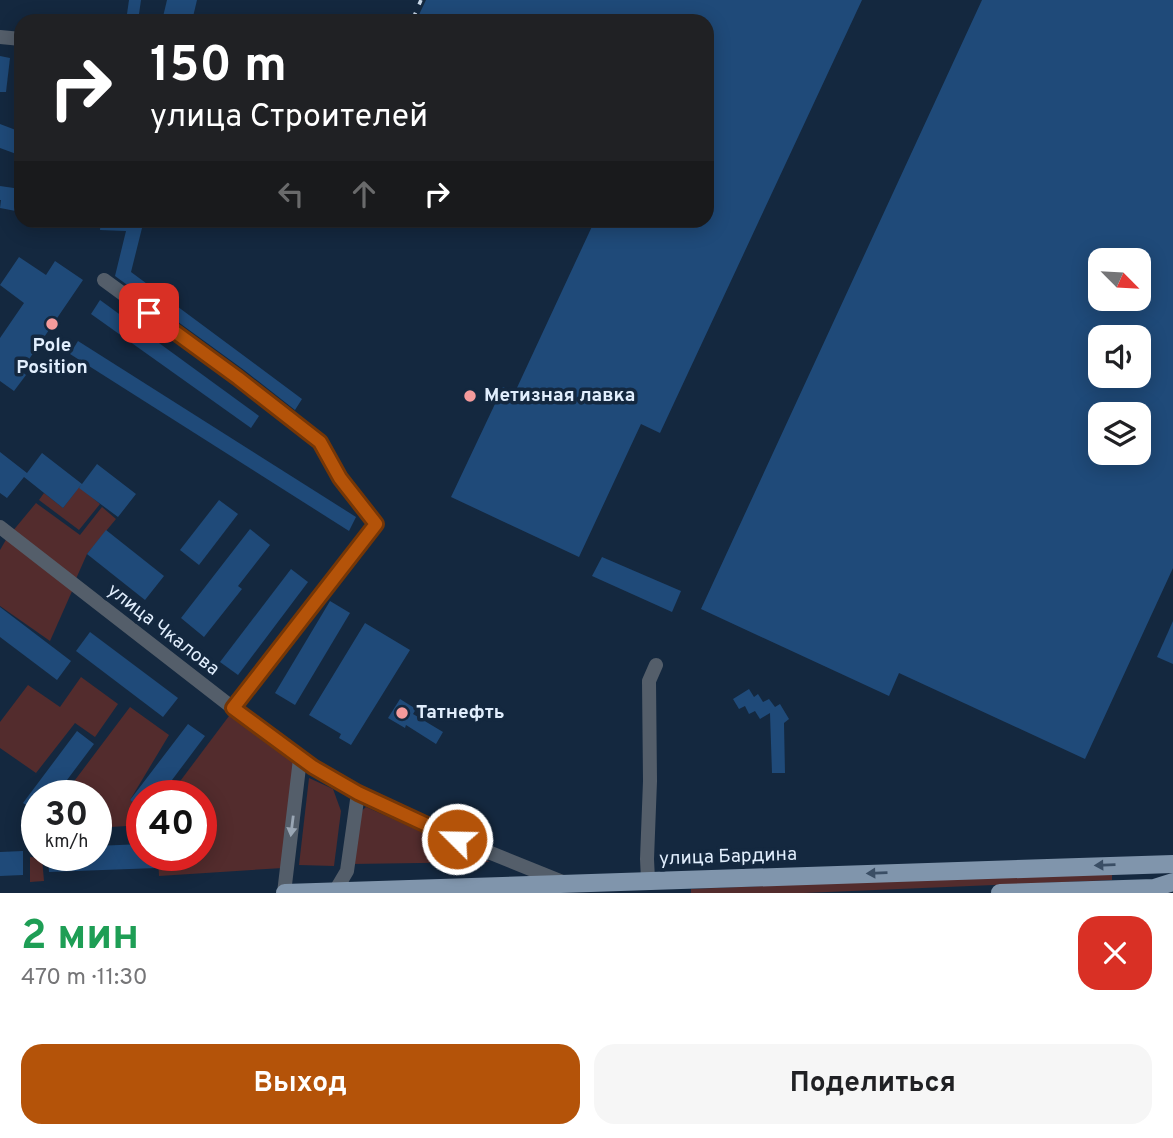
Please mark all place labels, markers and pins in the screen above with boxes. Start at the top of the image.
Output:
pin [119,283,179,343]
marker: Pole Position [44,316,60,332]
place label: Pole Position [16,334,88,380]
place label: Метизная лавка [484,384,635,408]
marker: Метизная лавка [462,388,478,404]
place label: Татнефть [416,701,505,725]
marker: Татнефть [394,705,410,721]

